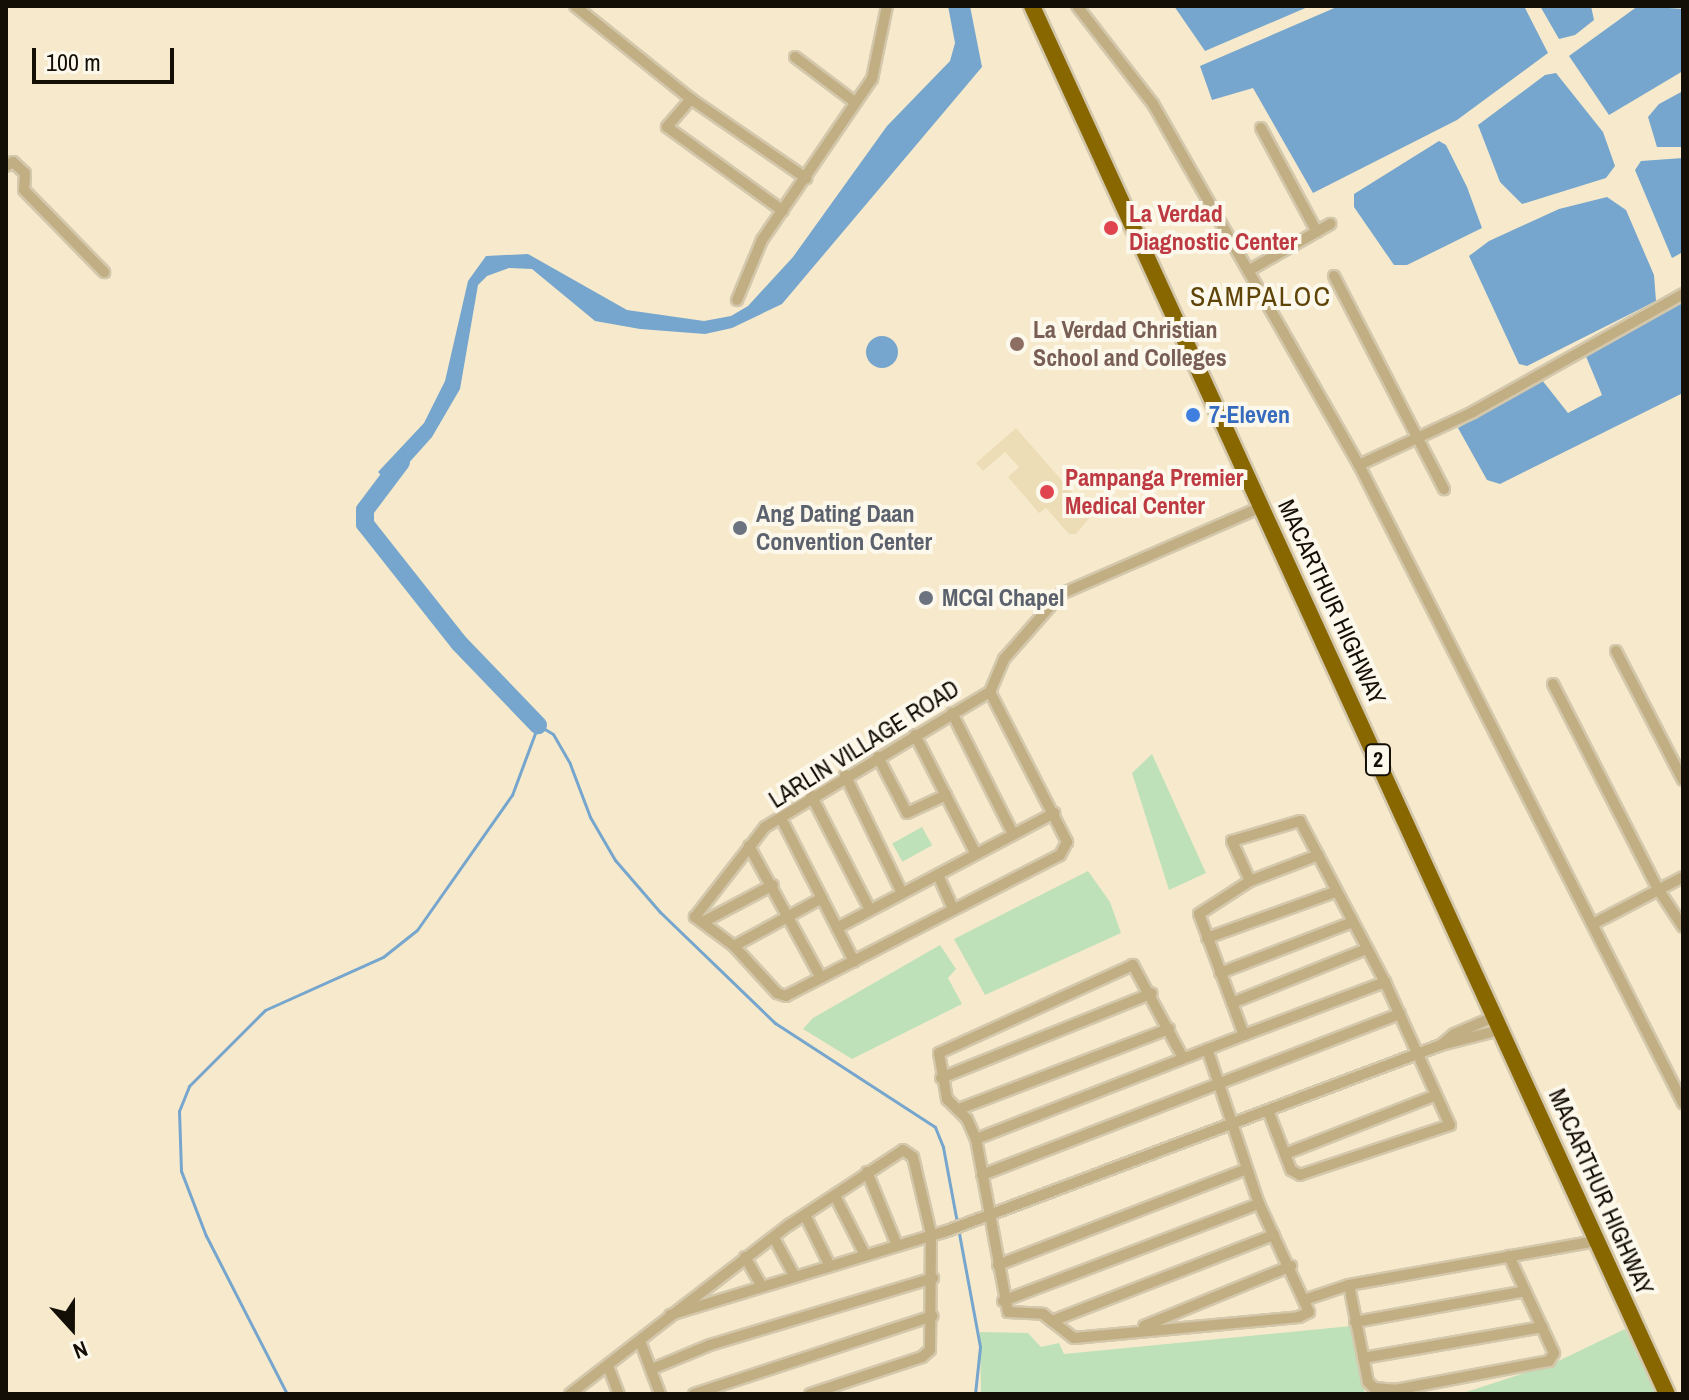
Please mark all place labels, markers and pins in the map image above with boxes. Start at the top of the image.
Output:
place label: La Verdad Diagnostic Center [1129,200,1297,256]
marker: La Verdad Diagnostic Center [1100,217,1122,239]
place label: La Verdad Christian School and Colleges [1033,316,1227,372]
marker: La Verdad Christian School and Colleges [1008,335,1026,353]
place label: 7-Eleven [1209,401,1290,429]
marker: 7-Eleven [1184,406,1202,424]
place label: Pampanga Premier Medical Center [1065,464,1243,520]
marker: Pampanga Premier Medical Center [1036,481,1058,503]
place label: Ang Dating Daan Convention Center [756,500,932,556]
marker: Ang Dating Daan Convention Center [731,519,749,537]
place label: MCGI Chapel [942,584,1064,612]
marker: MCGI Chapel [917,589,935,607]

